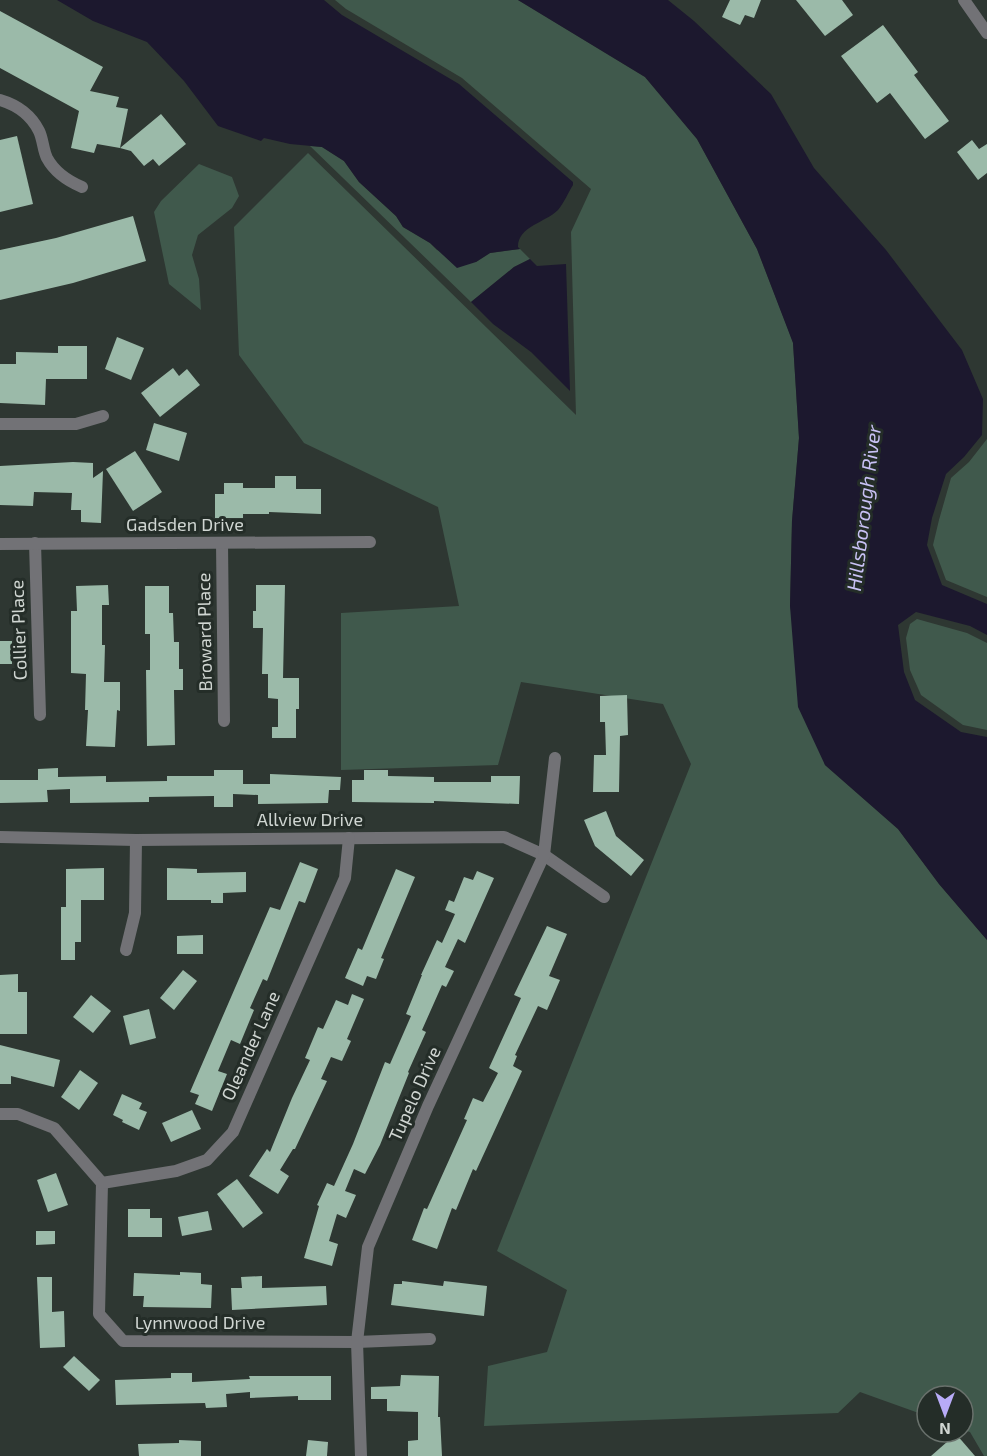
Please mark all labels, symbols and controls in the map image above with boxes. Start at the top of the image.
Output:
water label: Hillsborough River [841,422,885,592]
street label: Gadsden Drive [126,513,244,535]
street label: Broward Place [192,573,216,691]
street label: Collier Place [5,580,31,681]
street label: Allview Drive [257,808,363,830]
street label: Oleander Lane [216,987,284,1104]
street label: Tupelo Drive [383,1043,445,1144]
street label: Lynnwood Drive [135,1311,265,1333]
north arrow [915,1384,975,1444]
text: N [939,1420,951,1439]

